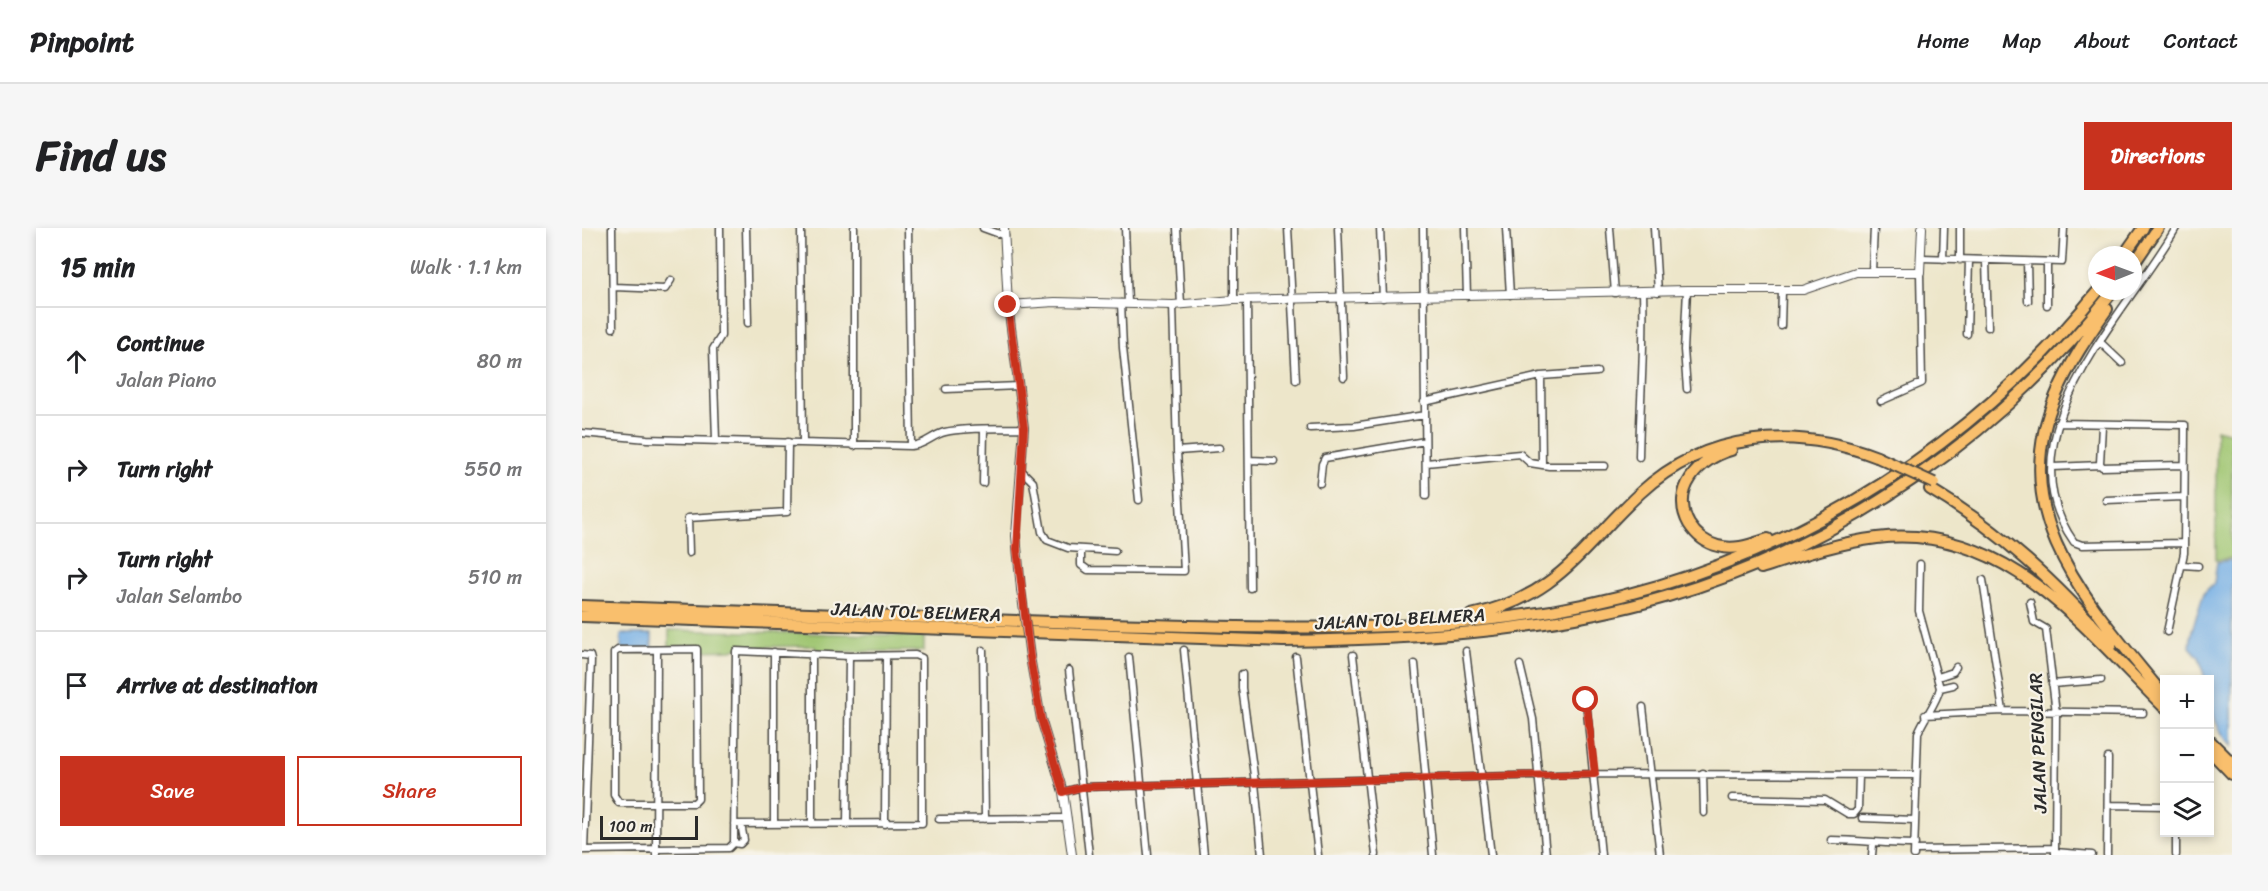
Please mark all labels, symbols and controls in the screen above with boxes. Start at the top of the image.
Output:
text: Pinpoint [30,17,134,66]
text: Home [1917,22,1969,60]
text: Map [2002,22,2041,60]
text: About [2074,22,2131,60]
text: Contact [2164,22,2238,60]
text: Find us [36,119,166,193]
button: Directions [2084,122,2232,190]
text: 15 min [60,244,135,290]
north arrow [2088,246,2142,300]
text: Walk · 1.1 km [410,250,522,285]
route end [994,291,1020,317]
text: Continue [117,324,205,363]
text: 80 m [477,344,522,379]
icon: ahead [60,345,93,378]
text: Jalan Piano [117,363,216,398]
text: Turn right [117,450,212,489]
text: 550 m [464,452,522,487]
icon: right [60,453,93,486]
text: Turn right [117,540,212,579]
text: 510 m [468,560,522,595]
icon: right [60,561,93,594]
text: Jalan Selambo [117,579,242,614]
street label: JALAN TOL BELMERA [830,593,1001,631]
street label: JALAN TOL BELMERA [1313,599,1486,639]
text: Arrive at destination [117,666,318,705]
icon: arrive [60,669,93,702]
street label: JALAN PENGILAR [2020,672,2056,815]
map controls [2160,675,2214,837]
button: + [2160,675,2214,729]
route start [1572,686,1598,712]
button: − [2160,729,2214,783]
button: Save [60,756,285,826]
button: Share [297,756,522,826]
button: layers [2160,783,2214,837]
text: 100 m [609,812,653,841]
scale bar [600,813,698,840]

